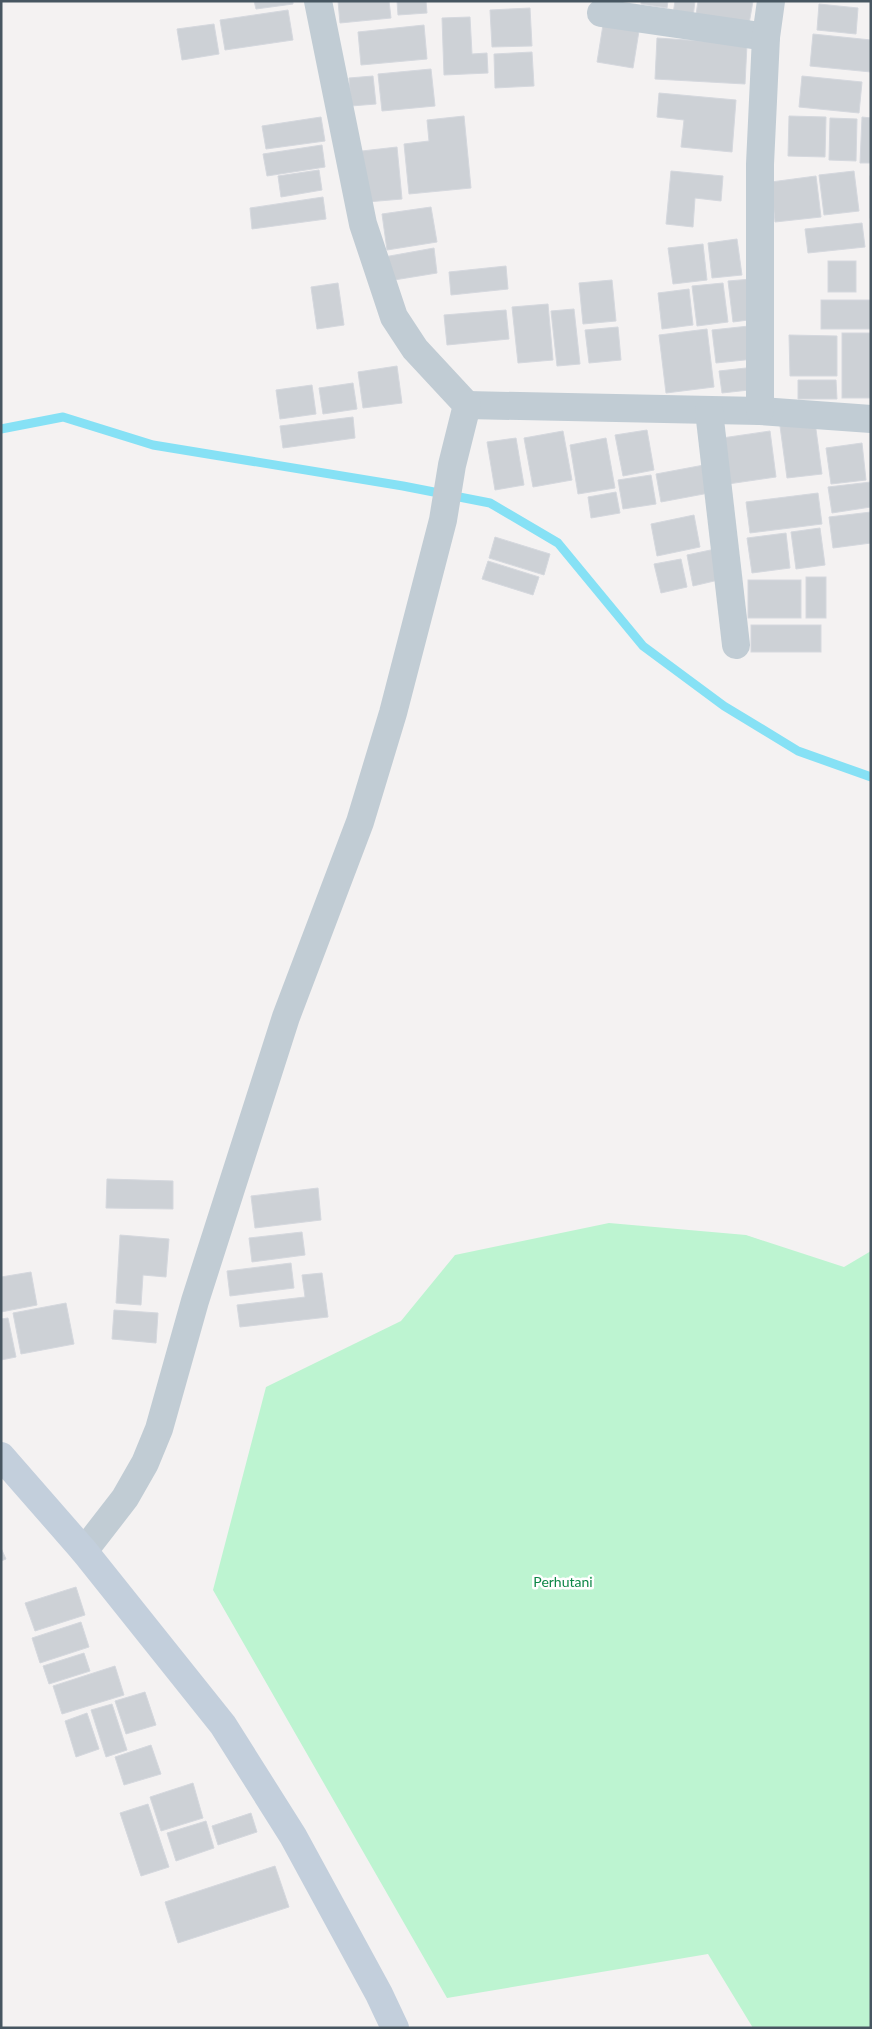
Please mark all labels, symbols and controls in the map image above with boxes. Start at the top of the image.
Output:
park label: Perhutani [533,1573,593,1590]

